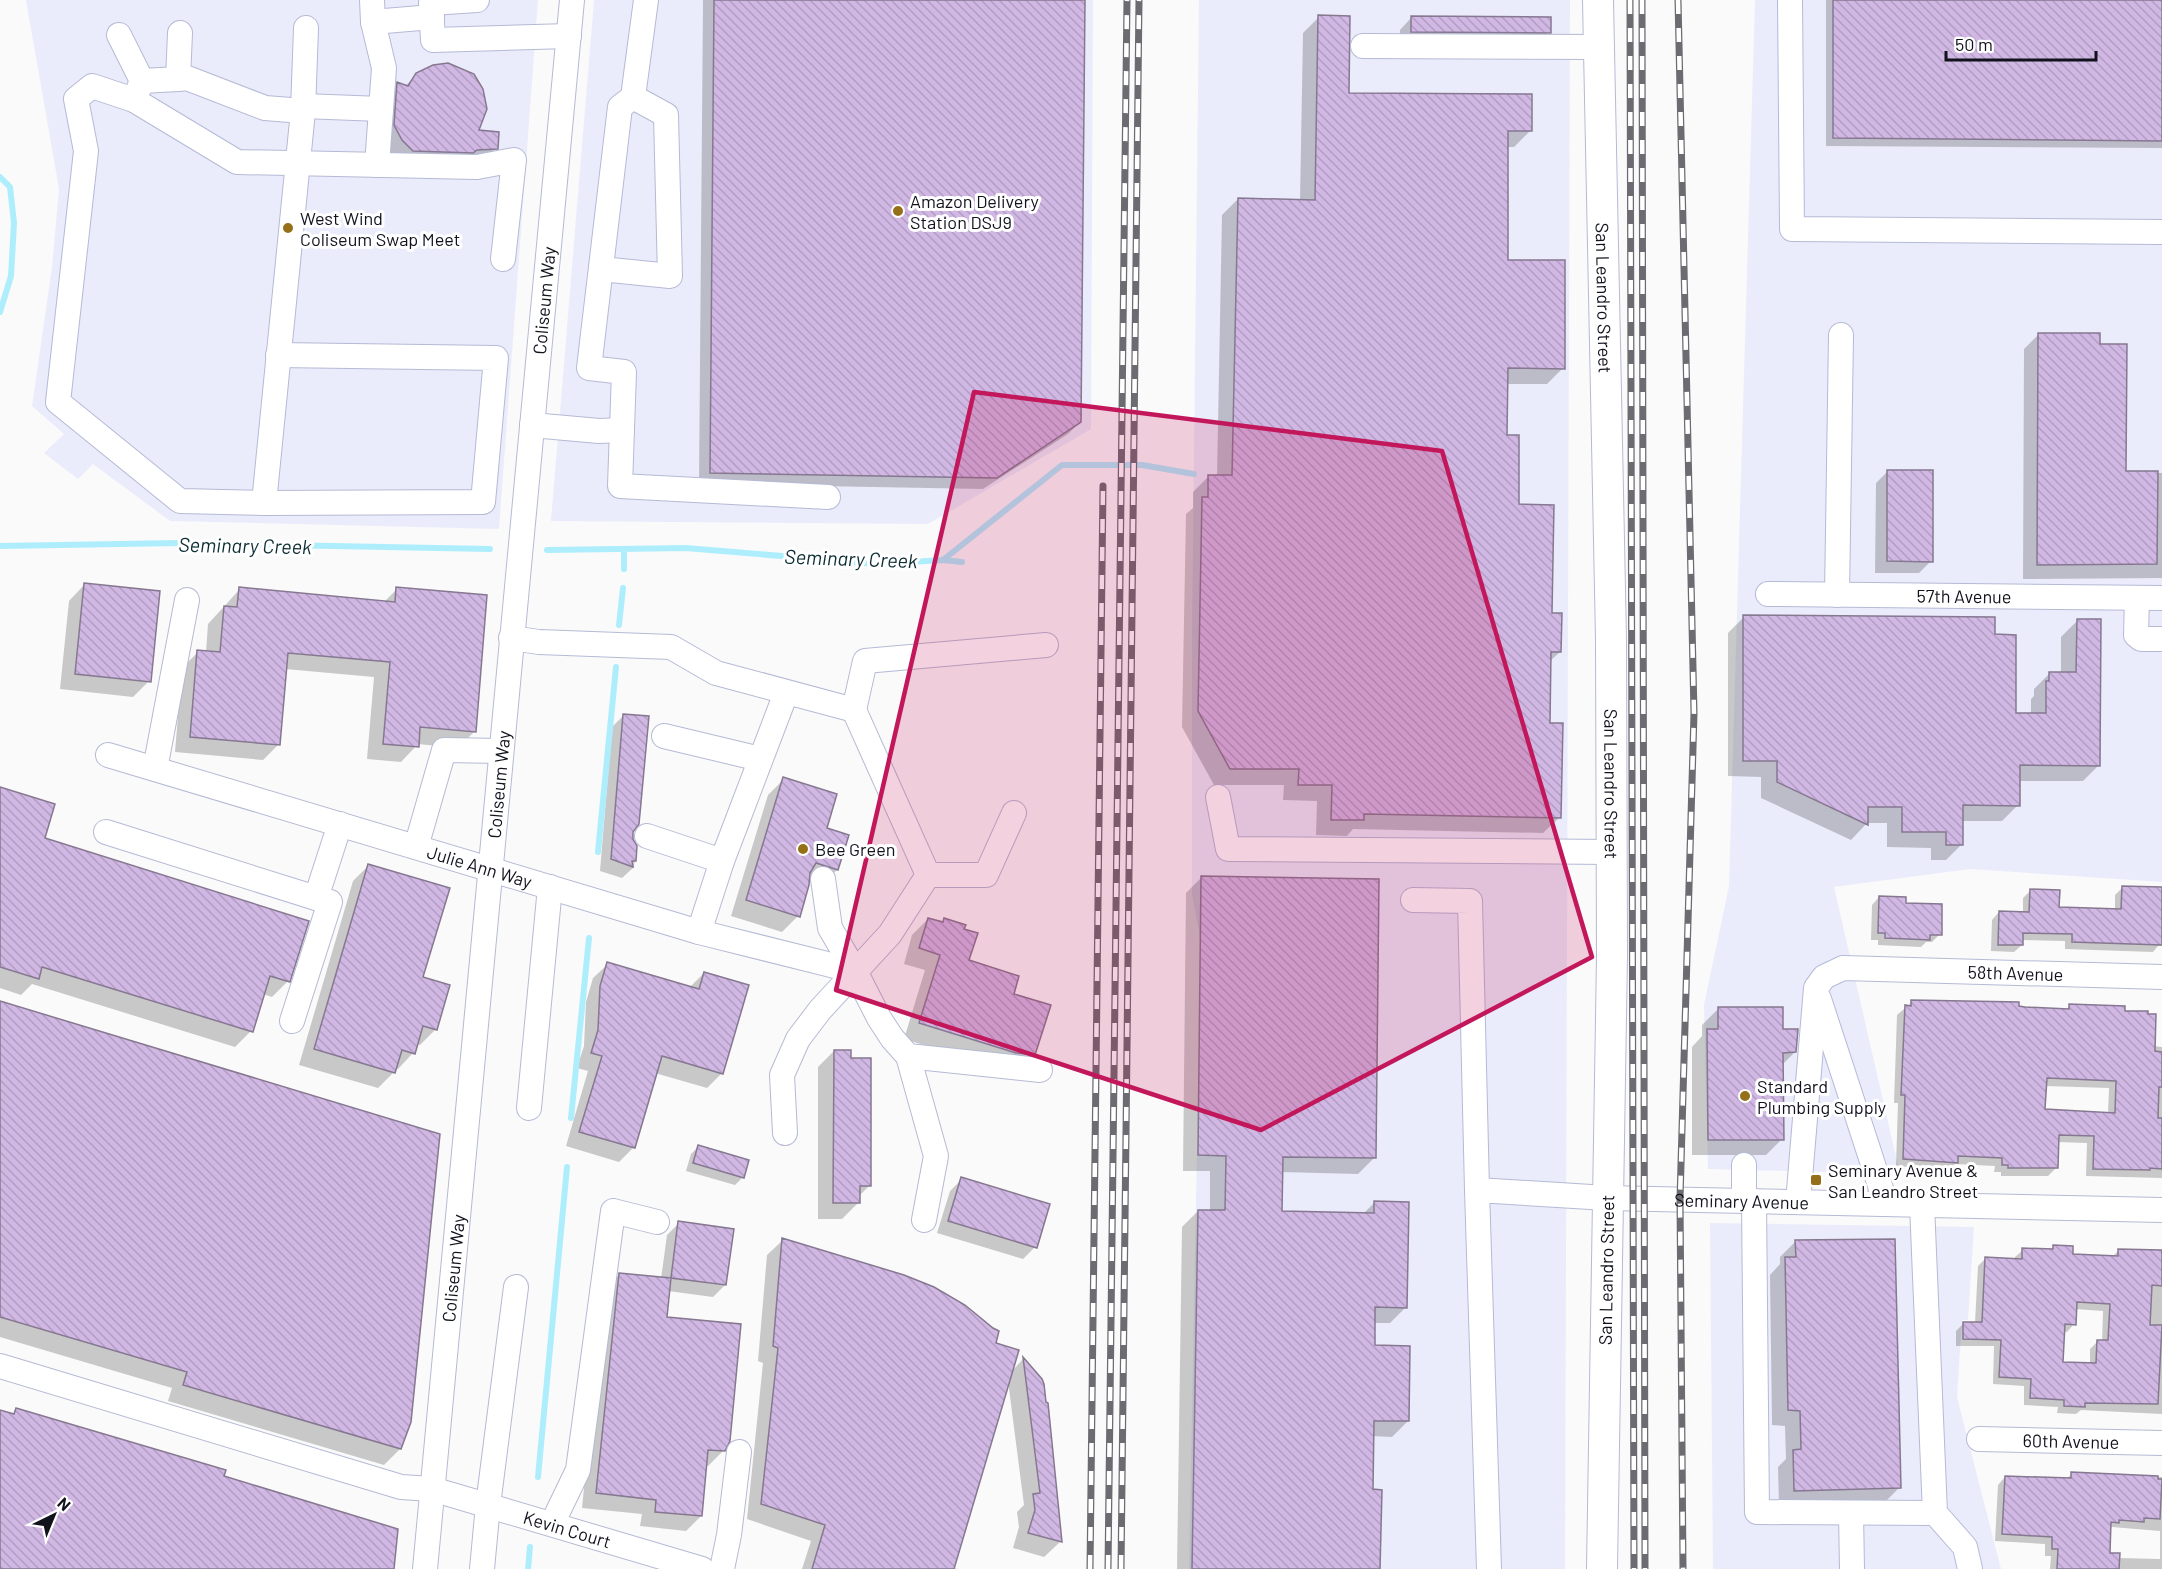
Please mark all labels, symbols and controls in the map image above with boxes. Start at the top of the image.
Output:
scale bar [1946,24,2096,62]
text: 50 m [1955,33,1993,55]
place label: Amazon Delivery Station DSJ9 [910,190,1039,233]
marker: Amazon Delivery Station DSJ9 [891,204,905,218]
place label: West Wind Coliseum Swap Meet [300,207,460,250]
marker: West Wind Coliseum Swap Meet [281,221,295,235]
street label: San Leandro Street [1592,223,1617,373]
street label: Coliseum Way [528,246,560,355]
water label: Seminary Creek [178,532,312,558]
water label: Seminary Creek [784,544,918,572]
street label: 57th Avenue [1916,585,2012,607]
street label: San Leandro Street [1600,709,1623,859]
street label: Coliseum Way [483,730,515,839]
place label: Bee Green [815,838,895,860]
street label: Julie Ann Way [425,840,535,892]
marker: Bee Green [796,842,810,856]
street label: 58th Avenue [1967,961,2064,985]
place label: Standard Plumbing Supply [1757,1075,1886,1118]
marker: Standard Plumbing Supply [1738,1089,1752,1103]
place label: Seminary Avenue & San Leandro Street [1828,1159,1978,1202]
marker: Seminary Avenue & San Leandro Street [1809,1173,1823,1187]
street label: Seminary Avenue [1674,1188,1809,1213]
street label: San Leandro Street [1594,1195,1618,1345]
street label: Coliseum Way [437,1213,469,1323]
street label: 60th Avenue [2022,1429,2120,1453]
north arrow [24,1485,84,1545]
text: N [54,1493,75,1514]
street label: Kevin Court [521,1506,614,1552]

